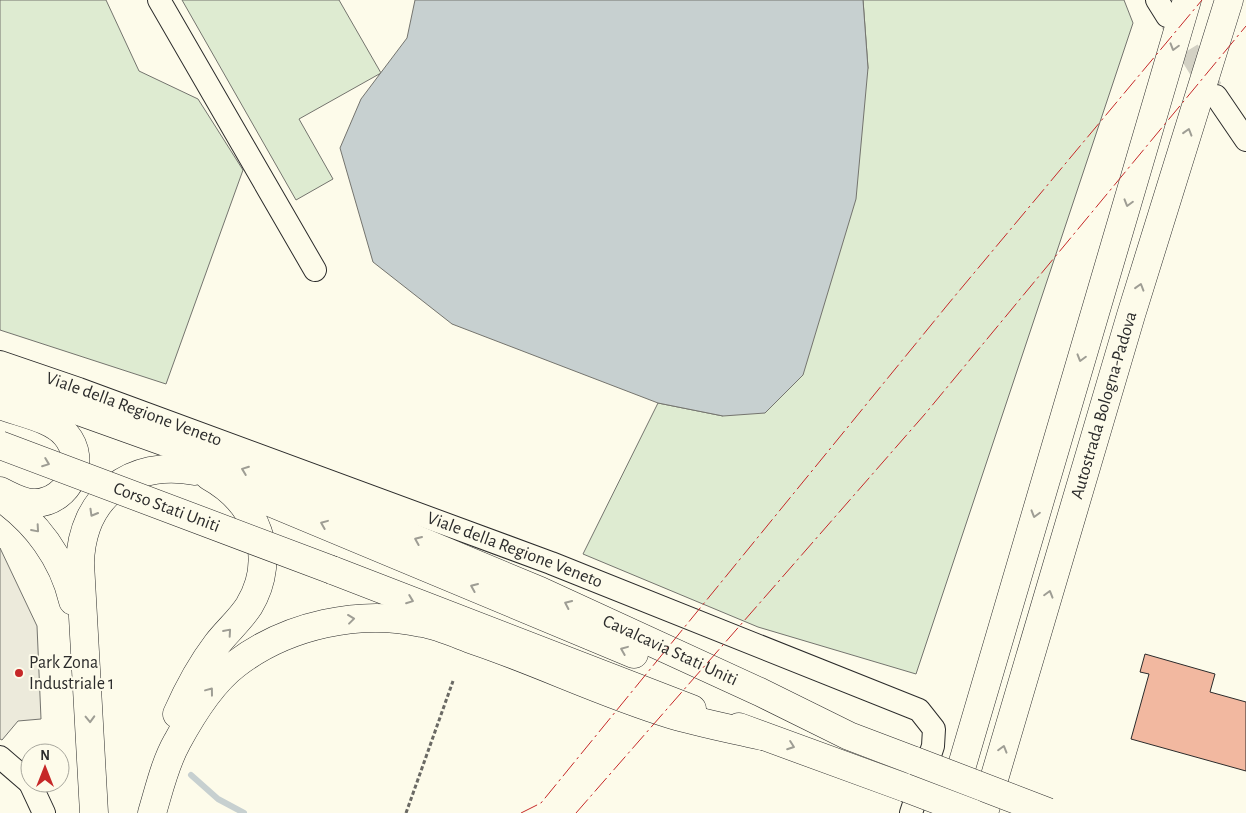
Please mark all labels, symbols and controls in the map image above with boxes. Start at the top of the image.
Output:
one-way arrow [1169,42,1179,50]
one-way arrow [1183,128,1193,136]
one-way arrow [1123,198,1133,206]
one-way arrow [1134,283,1144,291]
street label: Autostrada Bologna-Padova [1068,310,1140,501]
one-way arrow [1077,354,1087,362]
street label: Viale della Regione Veneto [43,369,224,450]
one-way arrow [41,457,49,467]
one-way arrow [241,466,250,476]
street label: Corso Stati Uniti [111,480,222,536]
one-way arrow [89,508,99,517]
street label: Viale della Regione Veneto [424,509,605,592]
one-way arrow [1031,510,1041,518]
one-way arrow [320,520,329,530]
one-way arrow [30,524,39,533]
one-way arrow [414,536,423,547]
one-way arrow [470,583,479,594]
one-way arrow [1043,590,1053,598]
one-way arrow [405,594,414,604]
one-way arrow [564,600,573,610]
street label: Cavalcavia Stati Uniti [600,612,740,689]
one-way arrow [348,614,356,625]
one-way arrow [222,628,231,637]
one-way arrow [620,645,629,656]
place label: Park Zona Industriale 1 [29,654,114,693]
marker: Park Zona Industriale 1 [13,667,25,679]
one-way arrow [204,687,213,697]
one-way arrow [84,716,95,724]
one-way arrow [786,740,795,750]
north arrow [20,743,70,793]
one-way arrow [997,746,1007,754]
text: N [40,749,50,763]

